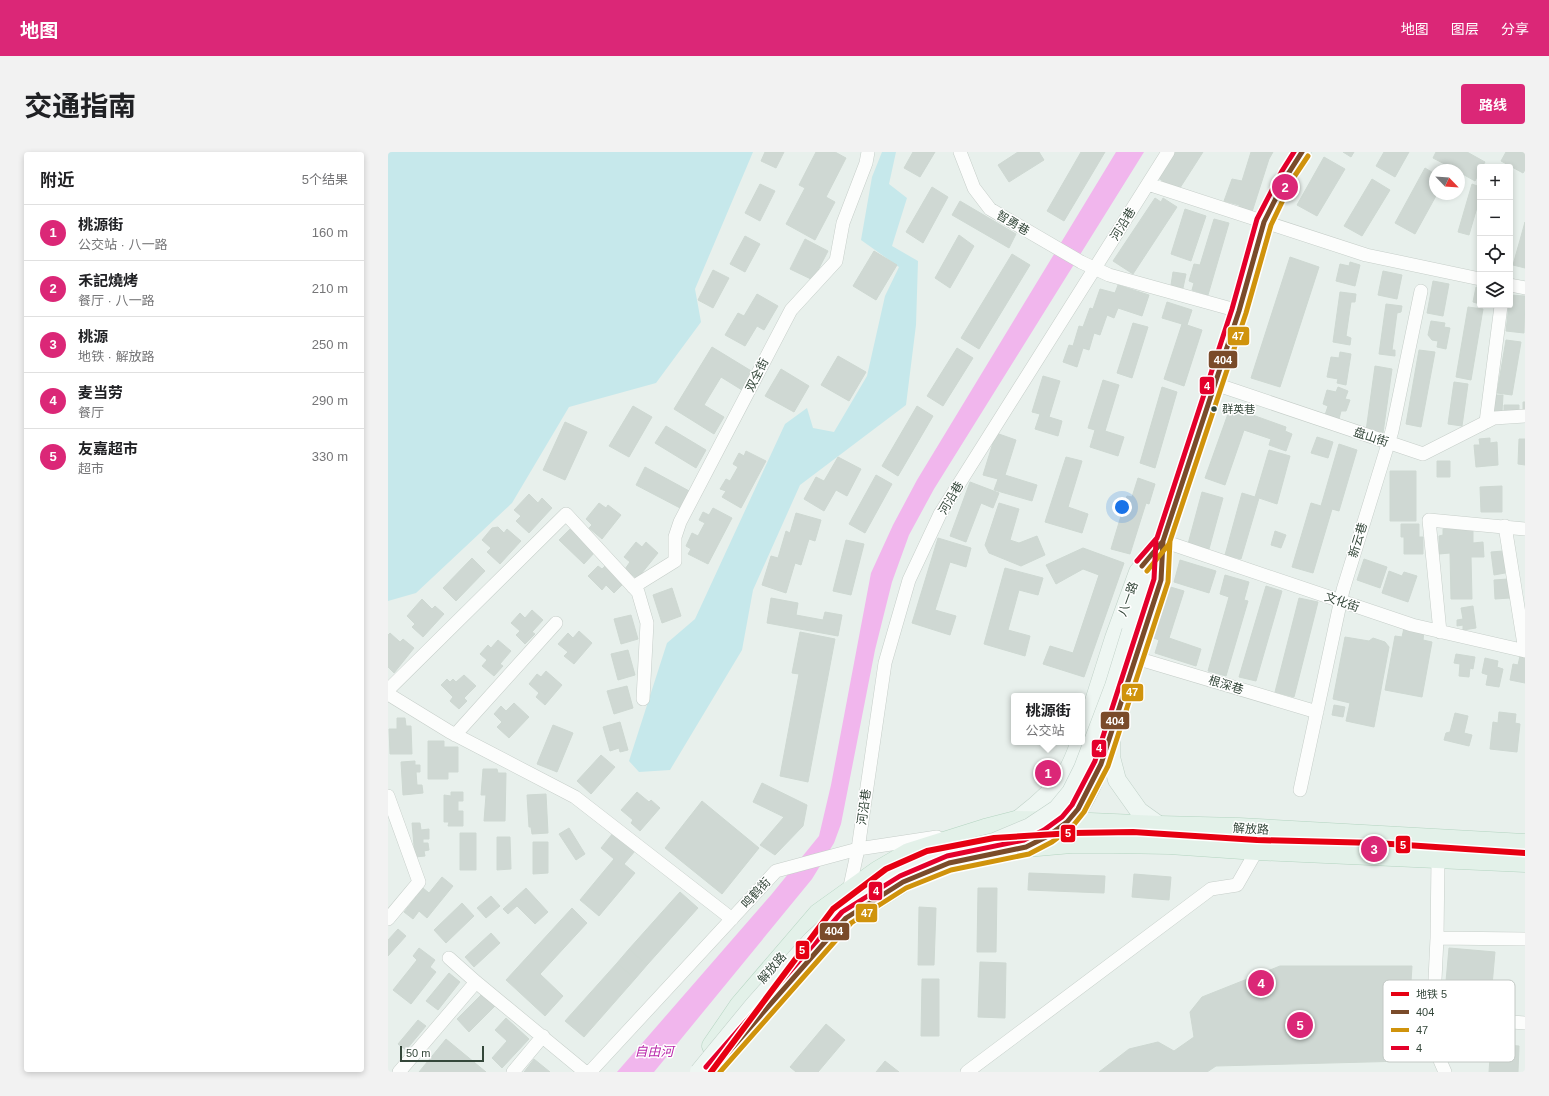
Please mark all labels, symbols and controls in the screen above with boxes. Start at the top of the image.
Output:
text: 地图 [20,20,58,41]
text: 地图 [1401,21,1429,37]
text: 图层 [1451,21,1479,37]
text: 分享 [1501,21,1529,37]
button: 路线 [1461,84,1525,124]
text: 交通指南 [24,91,136,122]
north arrow [1429,164,1465,200]
map controls [1477,164,1513,308]
button: + [1477,164,1513,200]
text: 附近 [40,171,74,190]
text: 5个结果 [302,172,348,187]
pin: 2 [1272,172,1298,202]
button: − [1477,200,1513,236]
street label: 河沿巷 [1108,205,1138,243]
street label: 智勇巷 [994,208,1032,238]
text: 桃源街 [78,216,123,233]
text: 1 [49,225,57,240]
text: 160 m [312,225,348,240]
button: locate [1477,236,1513,272]
text: 公交站 · 八一路 [78,237,168,252]
text: 禾記燒烤 [78,272,138,289]
button: layers [1477,272,1513,308]
text: 2 [49,281,57,296]
text: 210 m [312,281,348,296]
text: 餐厅 · 八一路 [78,293,155,308]
line badge: 47 [1227,326,1250,346]
text: 桃源 [78,328,108,345]
text: 47 [1232,330,1244,342]
text: 3 [49,337,57,352]
text: 250 m [312,337,348,352]
text: 地铁 · 解放路 [78,349,155,364]
line badge: 404 [1208,350,1238,369]
text: 404 [1214,354,1233,366]
street label: 双全街 [743,356,771,394]
line badge: 4 [1199,376,1215,395]
text: 4 [1204,380,1211,392]
text: 麦当劳 [78,384,123,401]
text: 4 [49,393,57,408]
text: 290 m [312,393,348,408]
place label: 群英巷 [1222,403,1255,415]
marker: 群英巷 [1209,404,1219,414]
text: 餐厅 [78,405,104,420]
street label: 盘山街 [1352,425,1390,449]
text: 友嘉超市 [78,440,138,457]
text: 5 [49,449,57,464]
text: 330 m [312,449,348,464]
text: 超市 [78,461,104,476]
street label: 河沿巷 [936,479,966,517]
your location [1112,497,1132,517]
street label: 新云巷 [1346,521,1370,559]
street label: 八一路 [1115,580,1141,618]
street label: 文化街 [1323,590,1361,614]
street label: 根深巷 [1207,673,1245,697]
line badge: 47 [1121,683,1144,702]
text: 47 [1126,686,1138,698]
popup [1011,693,1085,745]
text: 桃源街 [1025,702,1071,719]
line badge: 404 [1100,711,1130,730]
text: 404 [1106,715,1125,727]
text: 公交站 [1025,723,1065,738]
line badge: 4 [1091,739,1107,758]
text: 4 [1096,742,1103,754]
pin: 1 [1035,758,1061,788]
street label: 河沿巷 [855,788,873,826]
street label: 解放路 [1233,821,1269,837]
line badge: 5 [1060,824,1076,843]
text: 5 [1065,827,1071,839]
pin: 3 [1361,834,1387,864]
line badge: 5 [1395,835,1411,854]
text: 5 [1400,839,1406,851]
street label: 鸣鹤街 [739,875,773,911]
line badge: 4 [868,881,883,901]
text: 4 [873,885,880,897]
line badge: 47 [855,903,878,923]
text: 47 [861,907,873,919]
line badge: 404 [819,922,850,941]
text: 404 [825,925,844,937]
line badge: 5 [795,940,810,960]
text: 5 [799,944,805,956]
street label: 解放路 [755,950,789,986]
pin: 4 [1248,968,1274,998]
legend [1383,980,1515,1062]
text: 地铁 5 [1416,988,1447,1000]
text: 404 [1416,1006,1434,1018]
pin: 5 [1287,1010,1313,1040]
text: 47 [1416,1024,1428,1036]
text: 4 [1416,1042,1422,1054]
scale bar [400,1044,484,1063]
water label: 自由河 [634,1044,676,1059]
text: 50 m [406,1047,430,1059]

